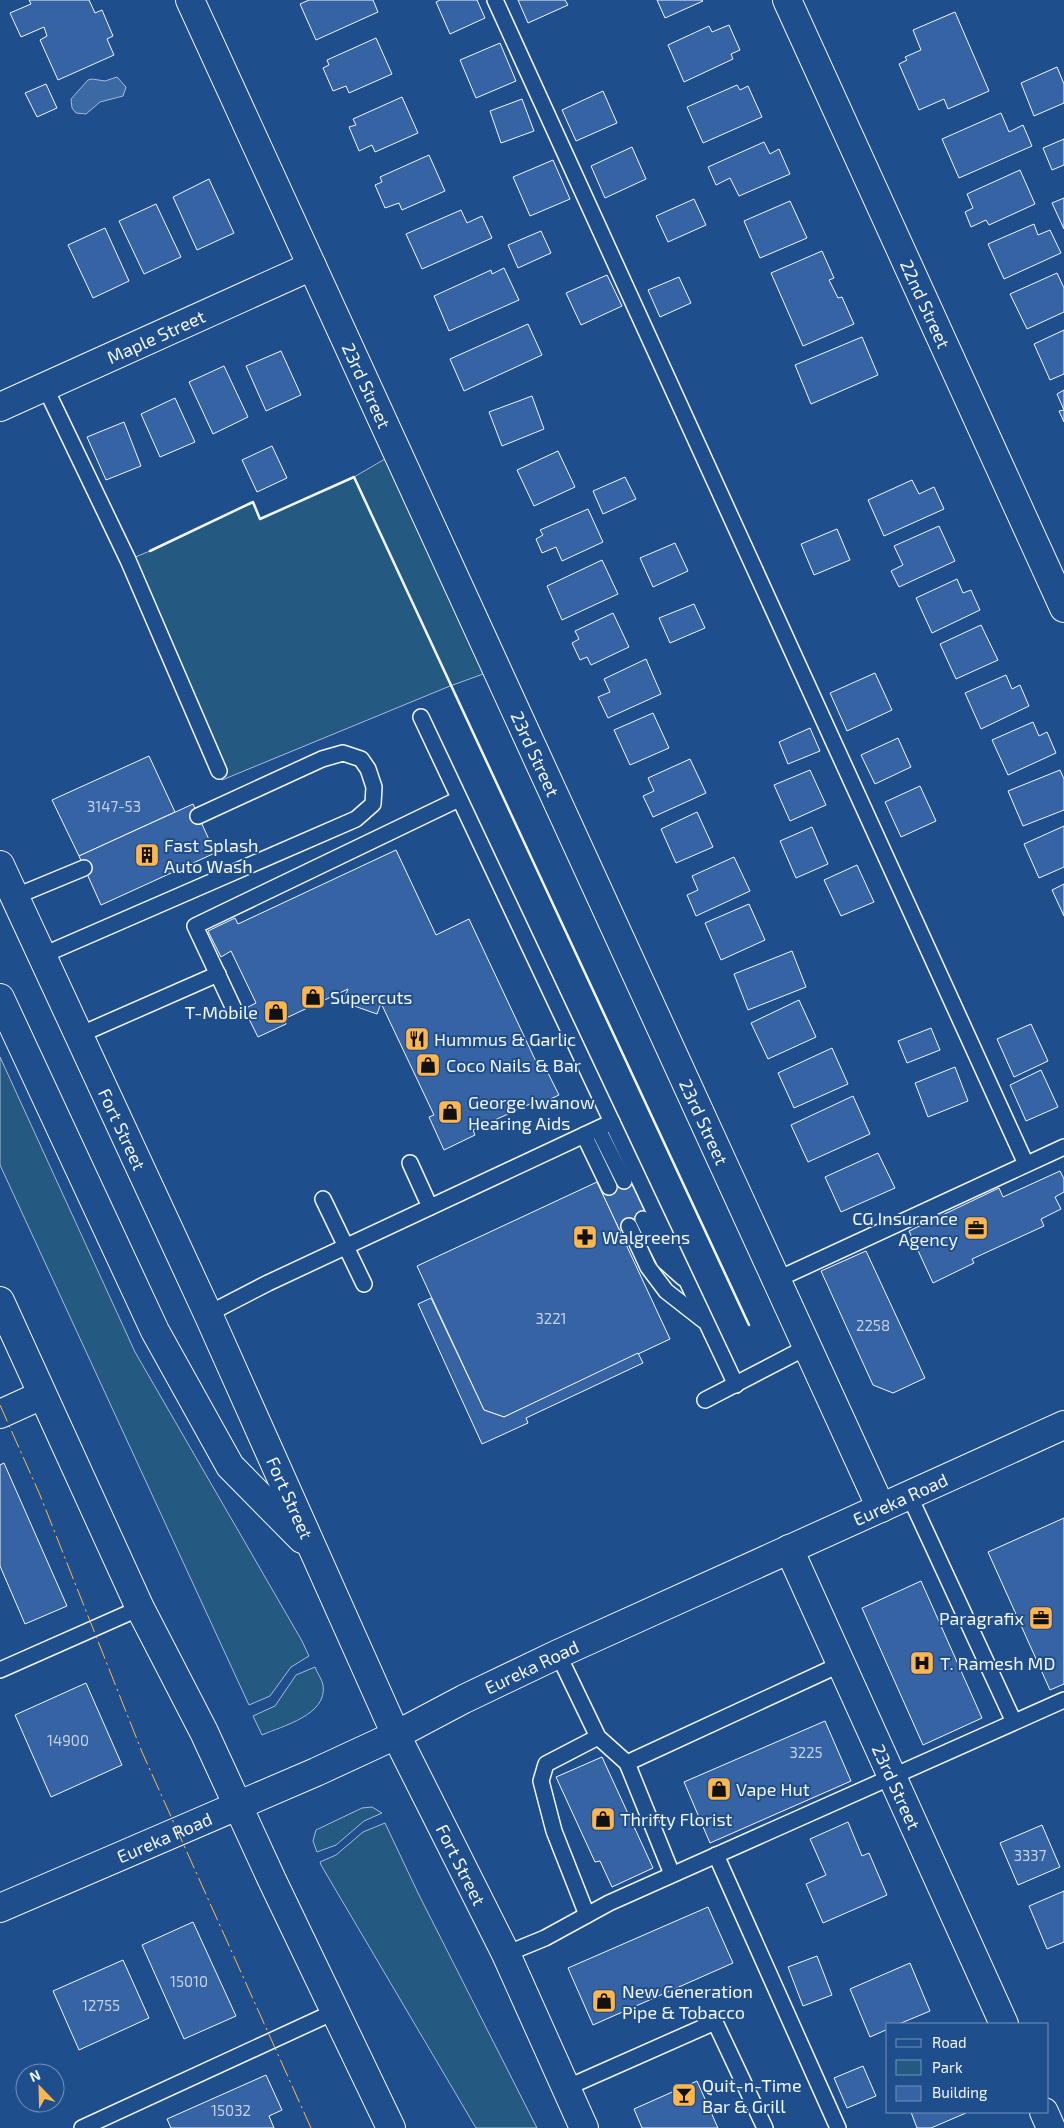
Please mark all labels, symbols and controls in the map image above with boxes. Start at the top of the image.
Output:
street label: 22nd Street [896,256,955,352]
street label: Maple Street [103,305,208,368]
street label: 23rd Street [338,339,396,432]
street label: 23rd Street [506,707,564,800]
house number: 3147-53 [87,797,141,815]
place label: Fast Splash Auto Wash [164,834,259,877]
building icon: Fast Splash Auto Wash [134,842,160,868]
shop icon: Supercuts [300,984,326,1010]
place label: Supercuts [330,986,413,1008]
shop icon: T-Mobile [263,999,289,1025]
place label: T-Mobile [185,1001,258,1023]
restaurant icon: Hummus & Garlic [404,1026,430,1052]
place label: Hummus & Garlic [434,1028,576,1050]
shop icon: Coco Nails & Bar [415,1052,441,1078]
place label: Coco Nails & Bar [446,1054,581,1076]
street label: 23rd Street [675,1076,733,1168]
street label: Fort Street [94,1085,151,1174]
place label: George Iwanow Hearing Aids [468,1091,595,1134]
shop icon: George Iwanow Hearing Aids [437,1099,463,1125]
place label: CG Insurance Agency [852,1207,958,1250]
office icon: CG Insurance Agency [963,1215,989,1241]
pharmacy icon: Walgreens [572,1224,598,1250]
place label: Walgreens [602,1226,690,1248]
house number: 3221 [535,1309,567,1327]
house number: 2258 [856,1316,890,1334]
street label: Fort Street [262,1453,318,1542]
street label: Eureka Road [849,1468,951,1530]
office icon: Paragrafix [1028,1605,1054,1631]
place label: Paragrafix [939,1607,1024,1629]
street label: Eureka Road [481,1635,582,1699]
hospital icon: T. Ramesh MD [909,1650,935,1676]
place label: T. Ramesh MD [940,1652,1055,1674]
house number: 14900 [47,1731,89,1749]
street label: 23rd Street [868,1741,926,1833]
house number: 3225 [789,1743,823,1761]
shop icon: Vape Hut [706,1776,732,1802]
place label: Vape Hut [736,1778,810,1800]
shop icon: Thrifty Florist [590,1806,616,1832]
street label: Eureka Road [113,1807,215,1867]
place label: Thrifty Florist [620,1808,733,1830]
street label: Fort Street [432,1820,491,1909]
house number: 3337 [1014,1846,1047,1864]
house number: 15010 [170,1972,208,1990]
place label: New Generation Pipe & Tobacco [622,1980,753,2023]
shop icon: New Generation Pipe & Tobacco [591,1988,617,2014]
house number: 12755 [82,1996,120,2014]
legend [886,2023,1049,2113]
text: Road [932,2033,967,2051]
text: Park [932,2058,963,2076]
north arrow [15,2063,65,2113]
text: N [27,2066,43,2085]
place label: Quit-n-Time Bar & Grill [702,2074,802,2117]
bar icon: Quit-n-Time Bar & Grill [671,2082,697,2108]
text: Building [932,2083,988,2101]
house number: 15032 [211,2101,251,2119]

